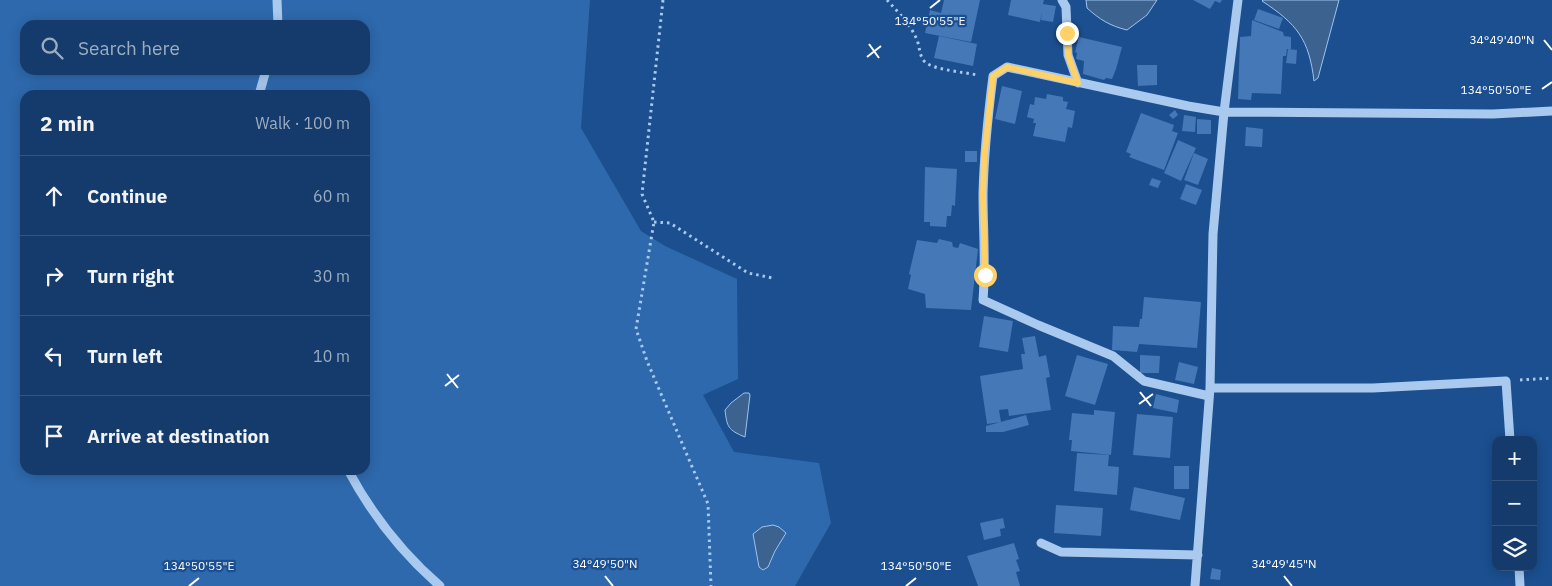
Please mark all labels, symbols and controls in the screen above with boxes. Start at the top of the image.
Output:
text: 134°50'55"E [895,13,965,28]
search box [20,20,370,75]
route end [1056,22,1079,45]
text: 34°49'40"N [1469,32,1535,47]
icon: search [38,34,66,62]
text: Search here [78,36,180,60]
text: 134°50'50"E [1461,82,1531,97]
text: 2 min [40,109,95,137]
text: Walk · 100 m [255,113,350,133]
icon: ahead [40,182,68,210]
text: Continue [87,184,167,208]
text: 60 m [313,186,350,206]
icon: right [40,262,68,290]
text: Turn right [87,264,174,288]
route start [974,264,997,287]
text: 30 m [313,266,350,286]
icon: left [40,342,68,370]
text: Turn left [87,344,163,368]
text: 10 m [313,346,350,366]
icon: arrive [40,422,68,450]
text: Arrive at destination [87,424,270,448]
map controls [1492,436,1537,571]
button: + [1492,436,1537,481]
button: − [1492,481,1537,526]
button: layers [1492,526,1537,571]
text: 34°49'50"N [572,556,638,571]
text: 34°49'45"N [1251,556,1317,571]
text: 134°50'55"E [164,558,234,573]
text: 134°50'50"E [881,558,951,573]

